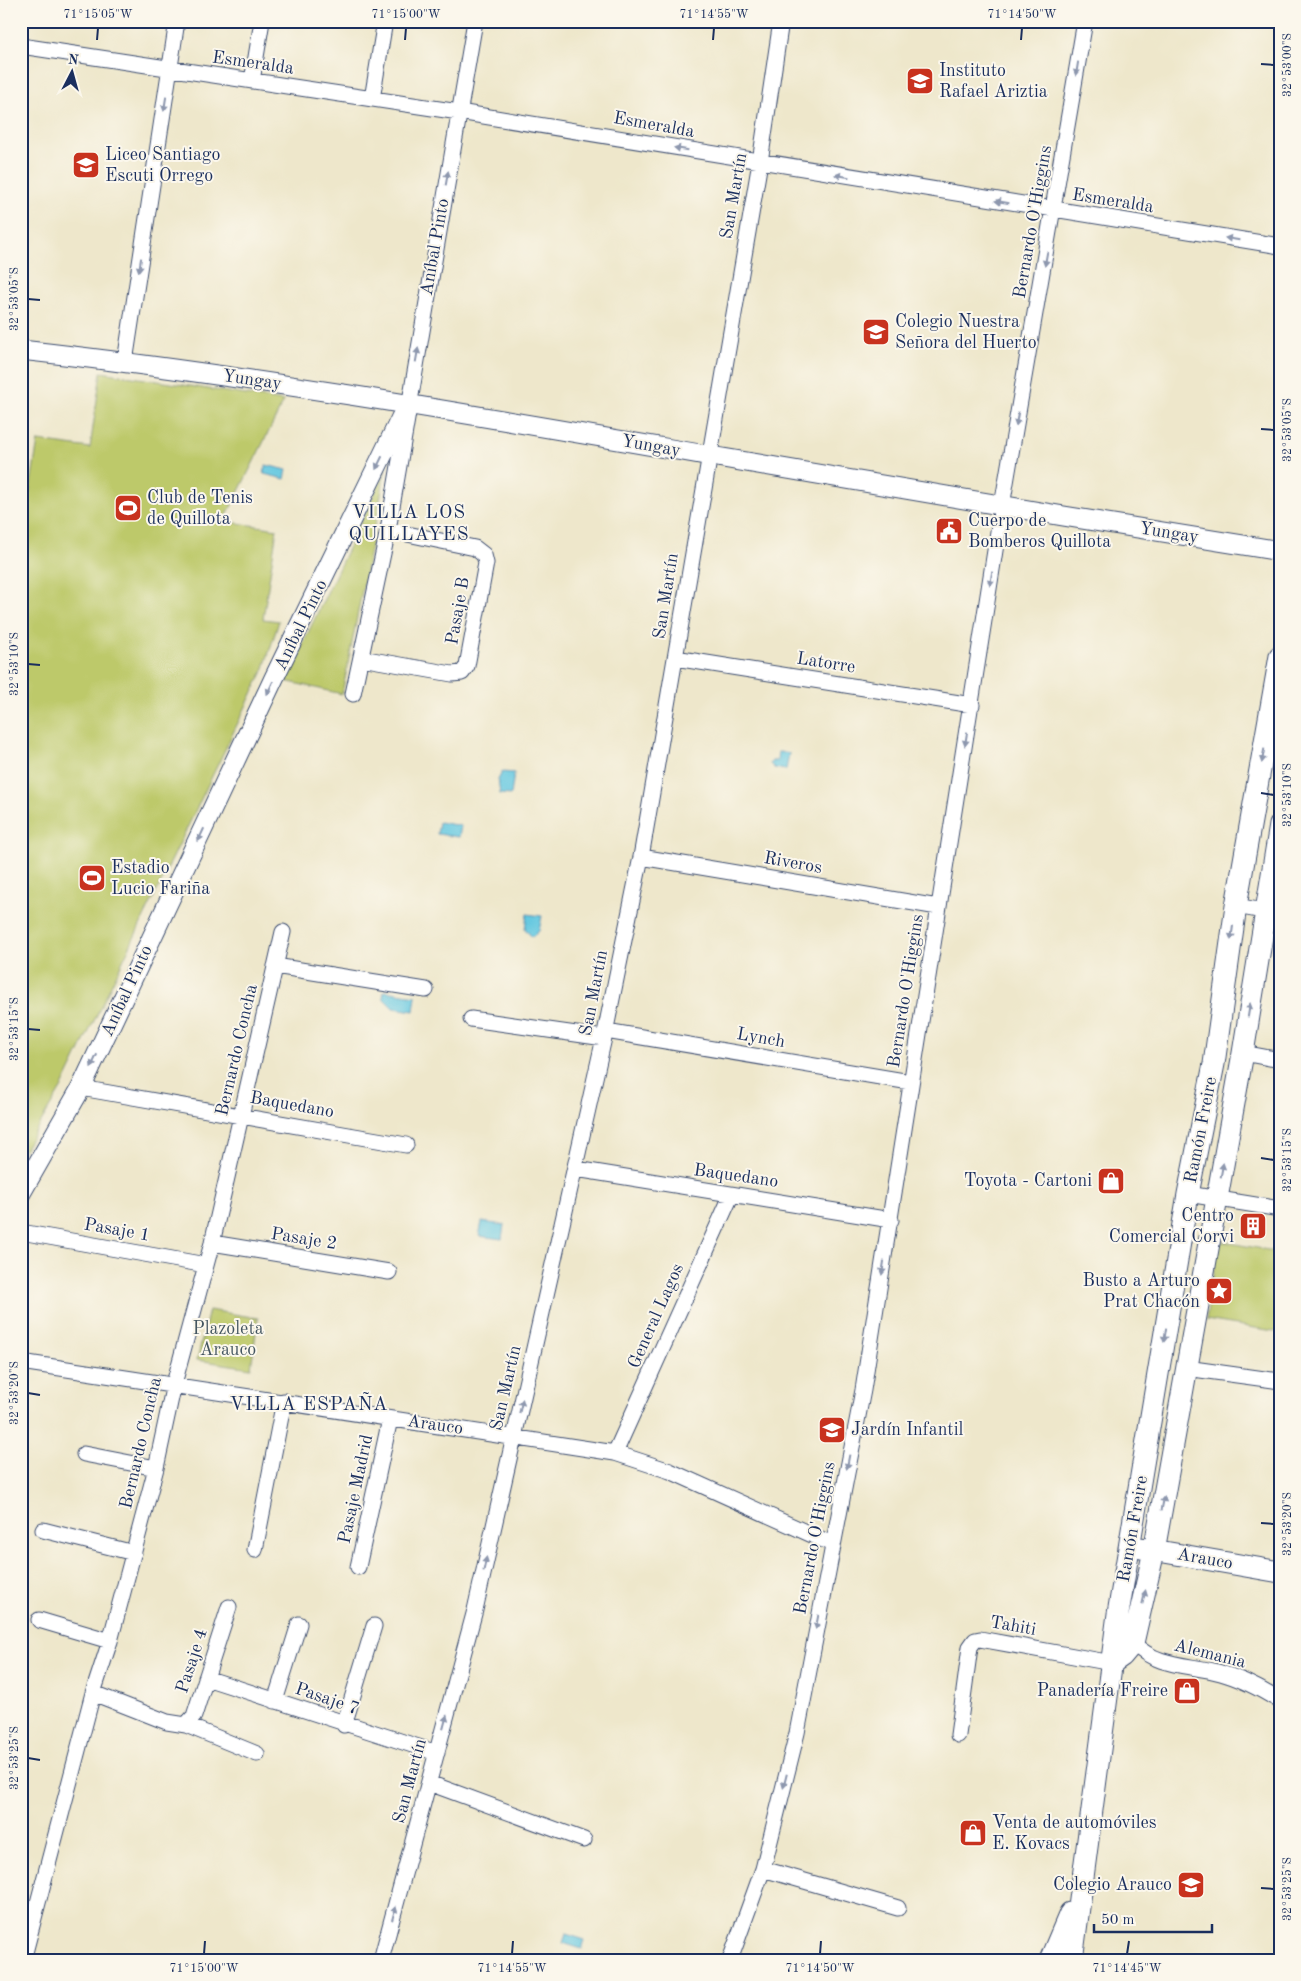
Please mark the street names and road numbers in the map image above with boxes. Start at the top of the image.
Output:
street label: Esmeralda [211,48,295,78]
street label: Esmeralda [612,109,696,141]
street label: Bernardo O'Higgins [1011,144,1055,300]
street label: San Martín [718,151,750,240]
street label: Esmeralda [1071,186,1155,216]
street label: Aníbal Pinto [418,197,452,297]
street label: Yungay [221,367,283,393]
street label: Yungay [620,432,682,460]
street label: Yungay [1138,519,1200,547]
street label: San Martín [650,551,682,640]
street label: Pasaje B [443,576,473,646]
street label: Aníbal Pinto [271,577,331,673]
street label: Latorre [795,649,857,677]
street label: Riveros [762,849,824,877]
street label: Bernardo O'Higgins [885,913,927,1069]
street label: Aníbal Pinto [98,943,156,1039]
street label: San Martín [577,948,611,1037]
street label: Bernardo Concha [213,982,261,1118]
street label: Lynch [735,1025,787,1051]
street label: Ramón Freire [1182,1075,1220,1185]
street label: Baquedano [248,1089,336,1121]
street label: Baquedano [693,1161,779,1191]
street label: Pasaje 1 [83,1215,151,1245]
street label: Pasaje 2 [270,1225,338,1253]
street label: General Lagos [625,1261,687,1371]
street label: San Martín [487,1343,525,1432]
street label: Bernardo Concha [117,1375,165,1511]
street label: Arauco [406,1412,464,1438]
street label: Pasaje Madrid [336,1433,376,1545]
street label: Bernardo O'Higgins [791,1460,839,1616]
street label: Ramón Freire [1115,1474,1151,1584]
street label: Arauco [1176,1545,1234,1573]
street label: Tahiti [988,1613,1038,1639]
street label: Pasaje 4 [173,1627,211,1695]
street label: Alemania [1172,1636,1248,1672]
street label: Pasaje 7 [293,1680,361,1718]
street label: San Martín [390,1736,430,1825]

